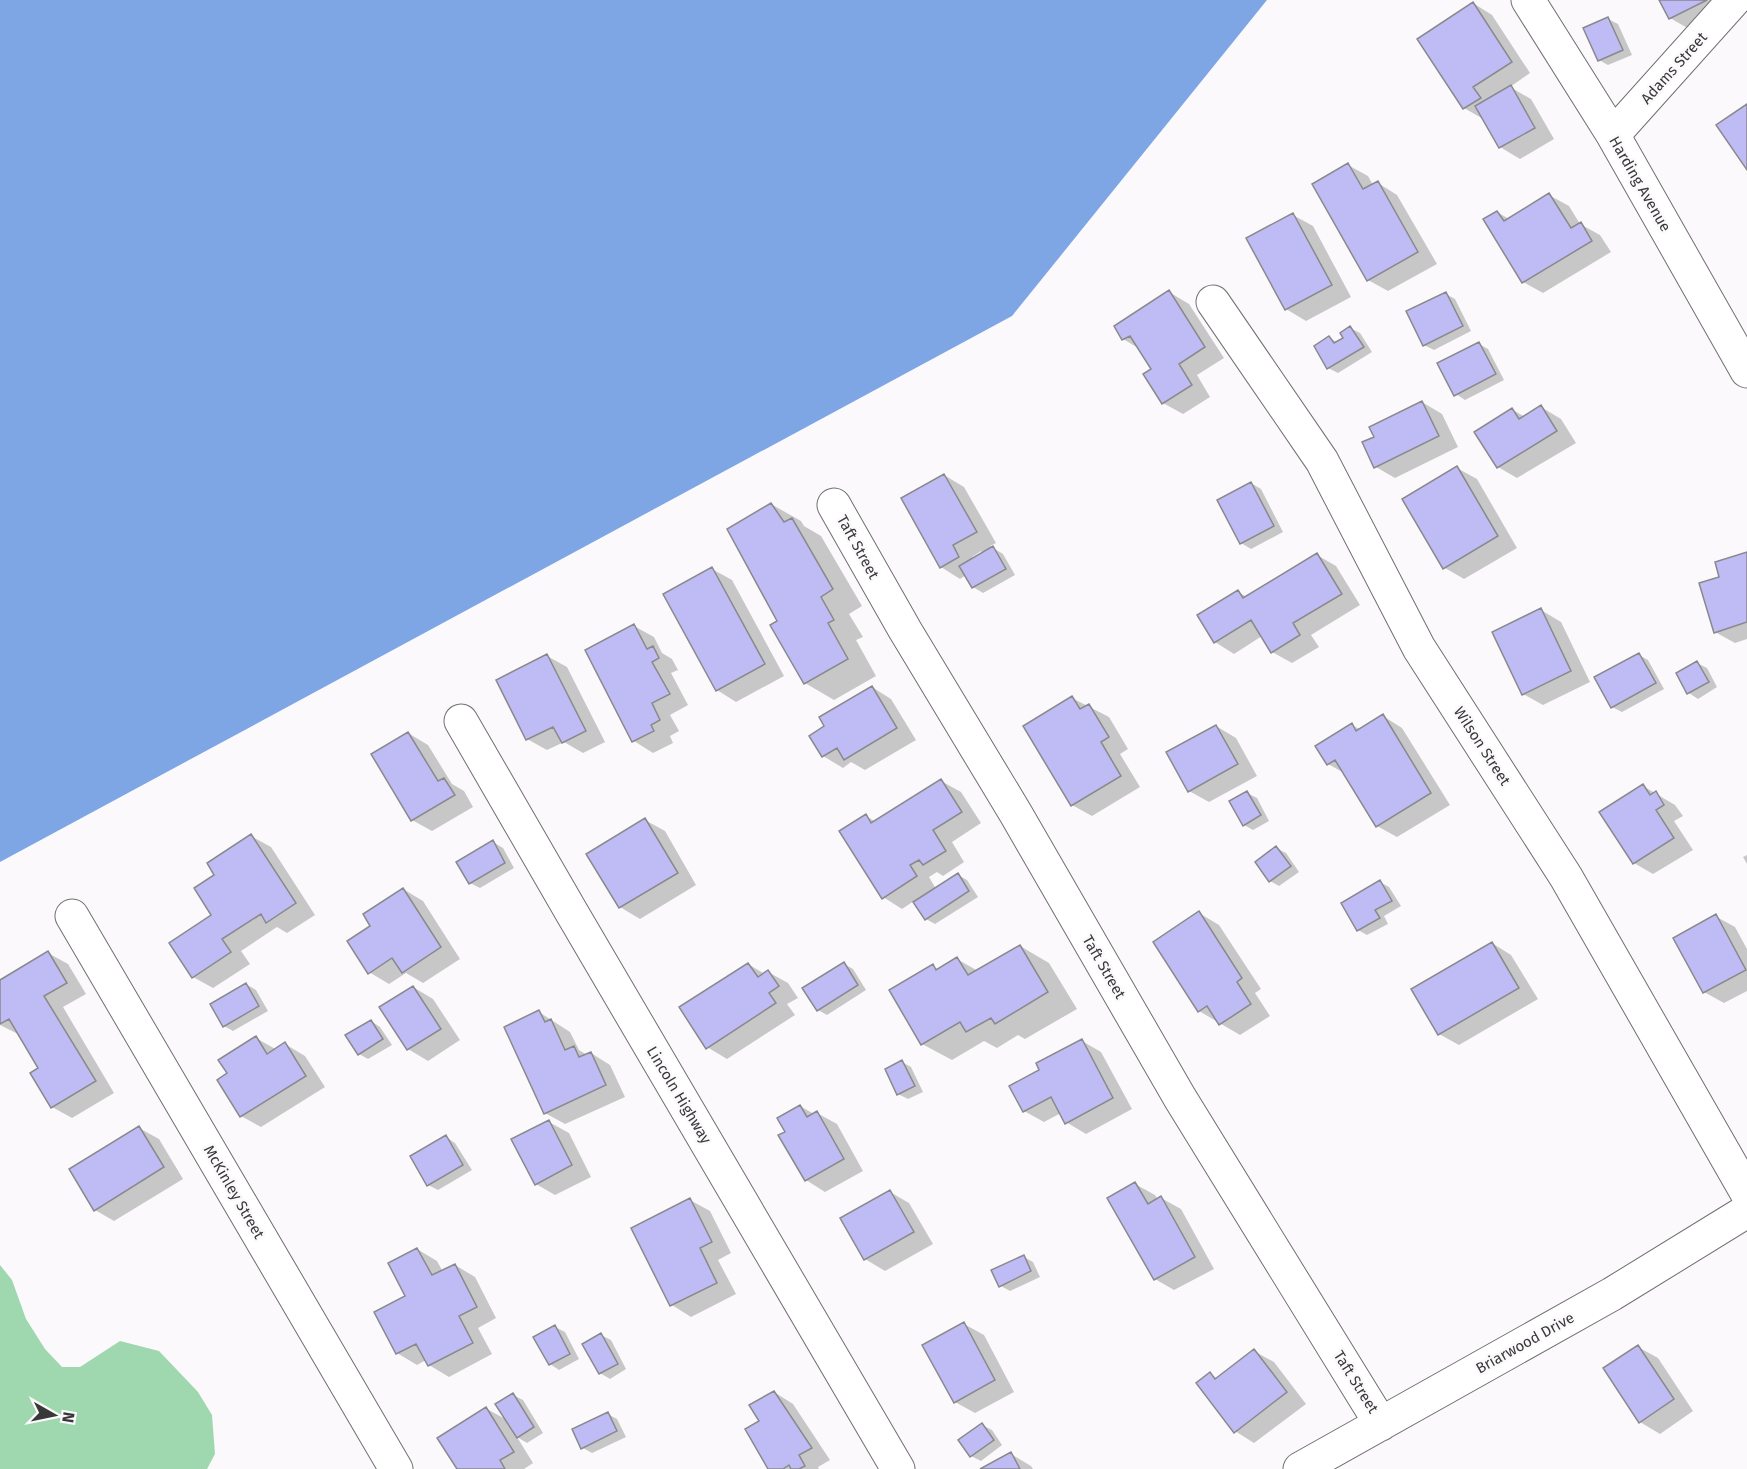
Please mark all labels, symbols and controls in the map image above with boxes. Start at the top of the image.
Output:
street label: Adams Street [1637,28,1711,108]
street label: Harding Avenue [1605,133,1675,235]
street label: Taft Street [833,512,883,583]
street label: Wilson Street [1450,703,1514,789]
street label: Taft Street [1079,932,1130,1002]
street label: Lincoln Highway [643,1043,715,1147]
street label: McKinley Street [200,1142,268,1243]
street label: Briarwood Drive [1473,1309,1577,1377]
street label: Taft Street [1330,1347,1383,1417]
north arrow [24,1385,84,1445]
text: N [58,1411,79,1424]

